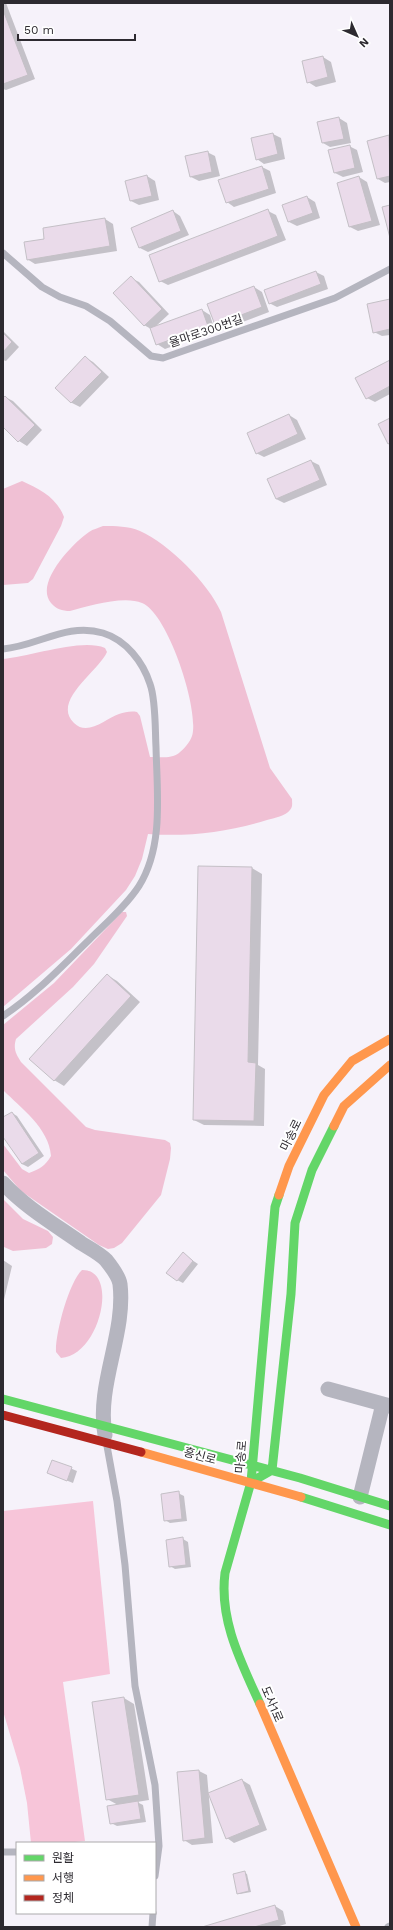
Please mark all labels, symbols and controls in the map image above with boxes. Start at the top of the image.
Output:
scale bar [18,16,135,42]
north arrow [337,16,377,56]
text: 50 m [24,23,54,37]
text: N [356,35,371,50]
street label: 율마로300번길 [167,312,245,350]
street label: 마송로 [277,1117,305,1153]
street label: 마송로 [233,1440,249,1474]
street label: 흥신로 [182,1445,218,1467]
street label: 도사1로 [258,1684,286,1724]
legend [16,1842,156,1914]
text: 원활 [52,1851,74,1865]
text: 서행 [52,1871,74,1885]
text: 정체 [52,1891,74,1905]

